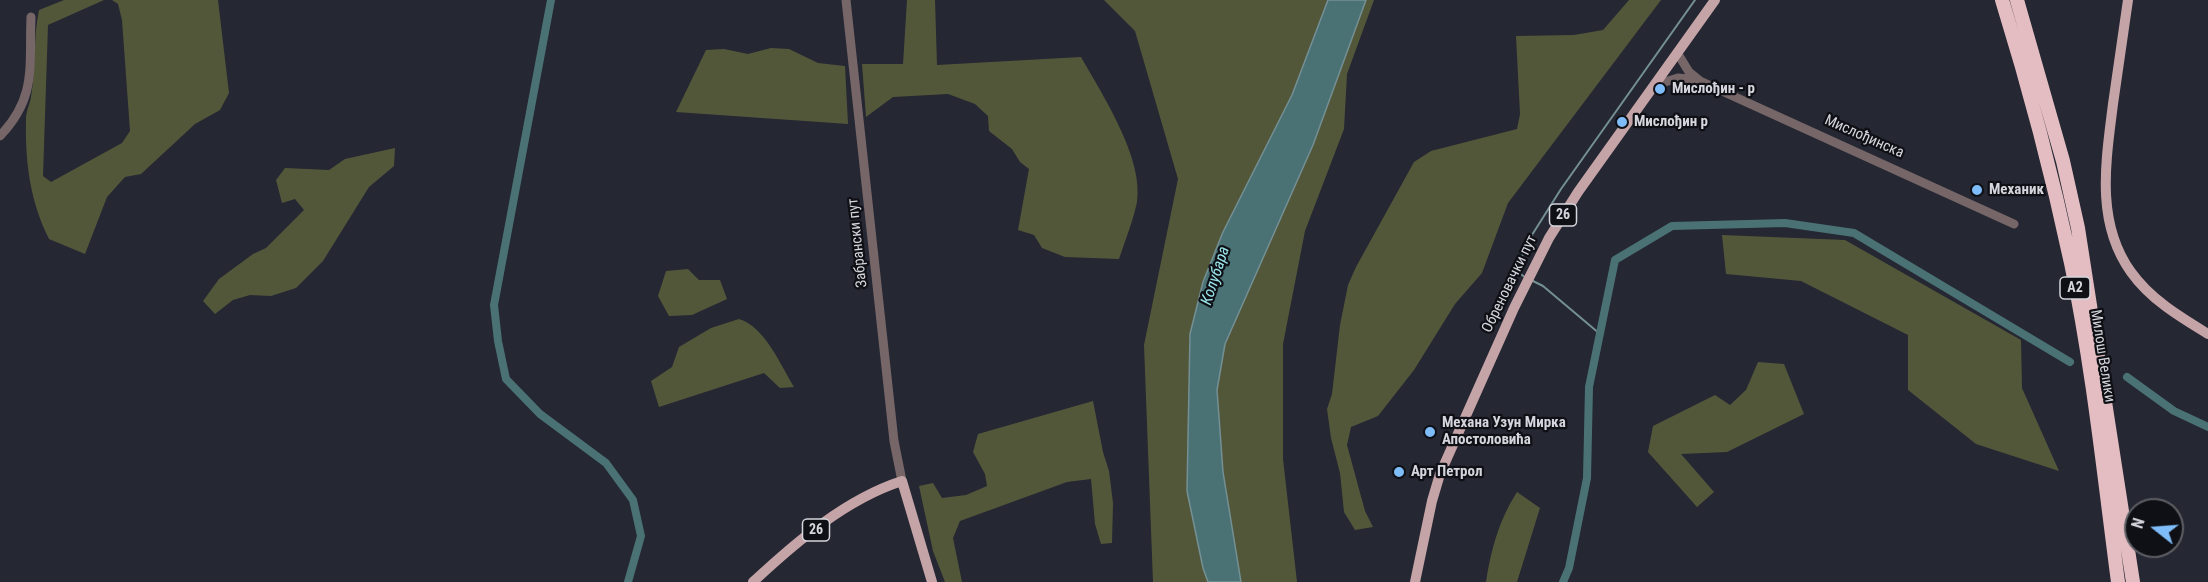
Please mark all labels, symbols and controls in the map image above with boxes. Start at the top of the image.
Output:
place label: Мислођин - р [1672,80,1755,98]
marker: Мислођин - р [1653,82,1667,96]
street label: Мислођинска [1822,112,1906,162]
place label: Мислођин р [1634,113,1708,131]
marker: Мислођин р [1615,115,1629,129]
place label: Механик [1989,181,2044,199]
marker: Механик [1970,183,1984,197]
street label: Забрански пут [844,197,872,289]
road number: 26 [1550,204,1576,226]
street label: Обреновачки пут [1479,232,1541,336]
water label: Колубара [1198,244,1234,308]
road number: A2 [2060,277,2090,299]
street label: Милош Велики [2086,308,2118,404]
place label: Механа Узун Мирка Апостоловића [1442,414,1566,449]
marker: Механа Узун Мирка Апостоловића [1423,425,1437,439]
place label: Арт Петрол [1411,463,1482,481]
marker: Арт Петрол [1392,465,1406,479]
north arrow [2124,498,2184,558]
text: N [2128,516,2149,531]
road number: 26 [802,519,830,541]

